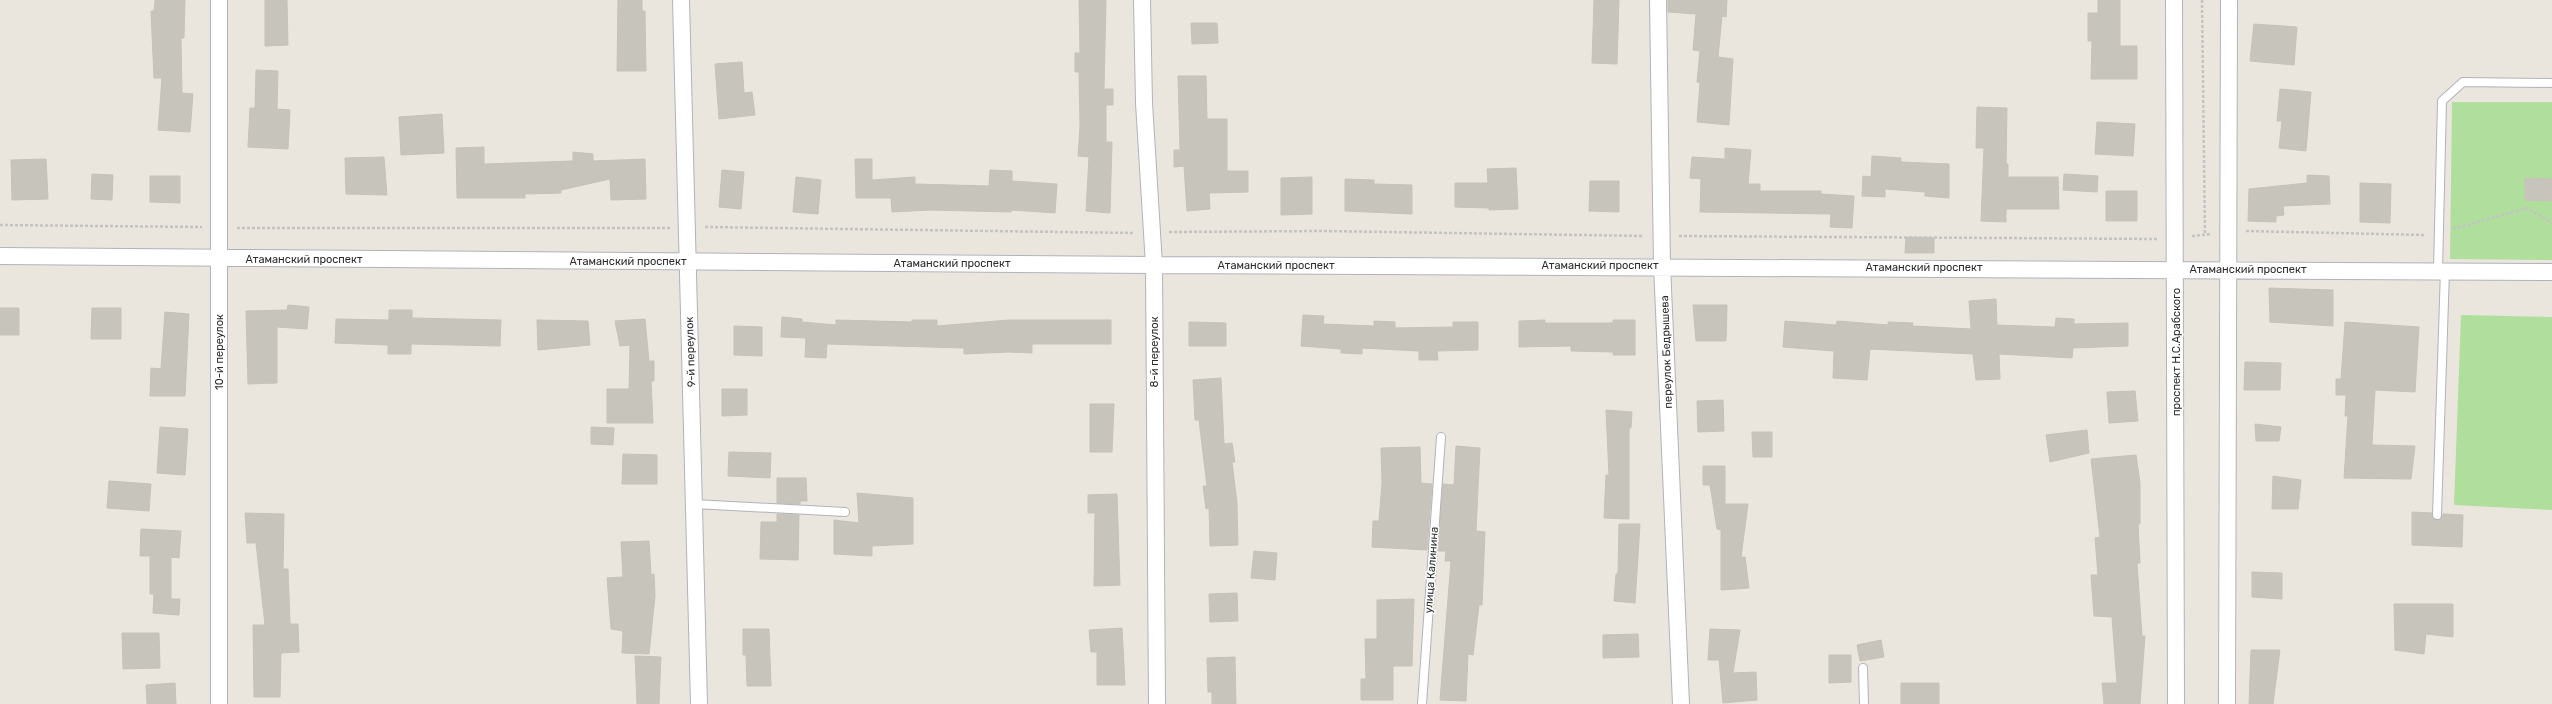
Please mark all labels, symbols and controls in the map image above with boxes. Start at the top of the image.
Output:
street label: Атаманский проспект [245,253,363,266]
street label: Атаманский проспект [569,255,687,268]
street label: Атаманский проспект [893,257,1011,270]
street label: Атаманский проспект [1217,259,1335,272]
street label: Атаманский проспект [1541,259,1659,272]
street label: Атаманский проспект [1865,261,1983,274]
street label: Атаманский проспект [2189,263,2307,276]
street label: проспект Н.С.Арабского [2170,288,2183,416]
street label: переулок Бедрышева [1658,295,1675,409]
street label: 10-й переулок [213,314,226,390]
street label: 9-й переулок [683,316,698,387]
street label: 8-й переулок [1148,316,1161,388]
street label: улица Калинина [1422,526,1441,614]

